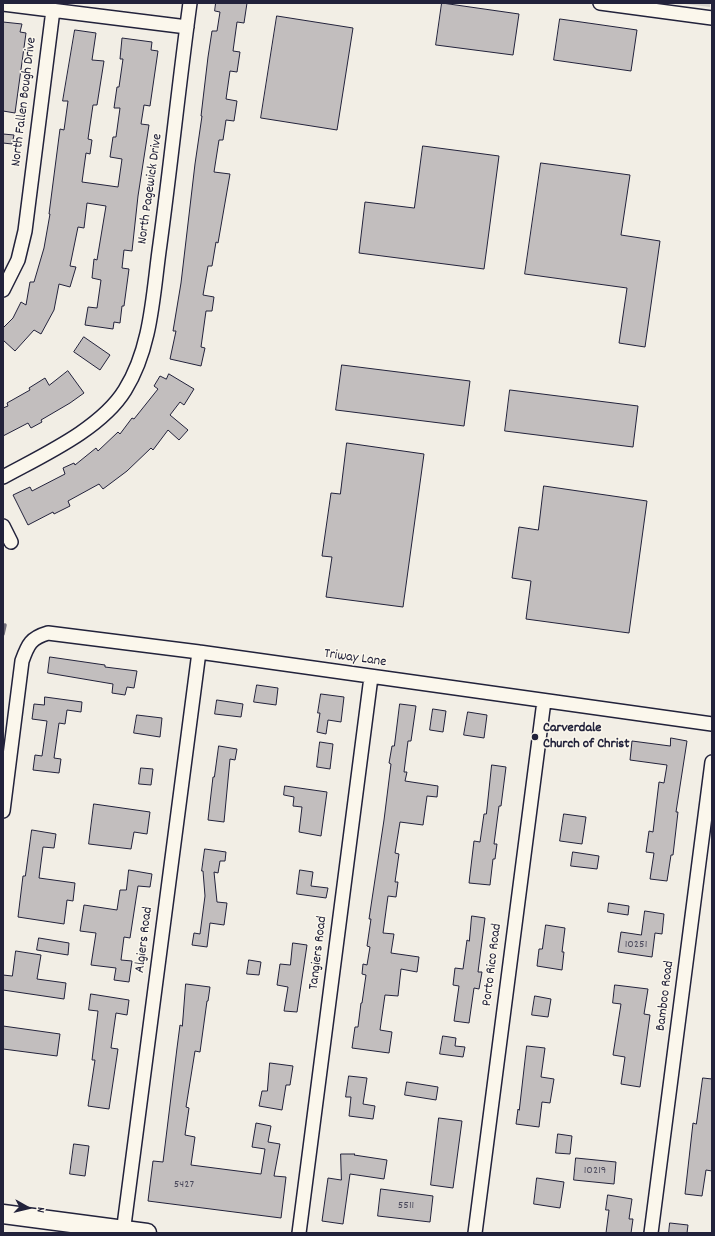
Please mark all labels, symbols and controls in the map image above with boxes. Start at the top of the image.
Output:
street label: North Fallen Bough Drive [9,36,41,168]
street label: North Pagewick Drive [135,133,167,245]
street label: Triway Lane [323,646,387,672]
place label: Carverdale Church of Christ [543,721,629,754]
marker: Carverdale Church of Christ [530,732,540,742]
street label: Algiers Road [133,906,157,974]
street label: Tangiers Road [306,915,332,991]
street label: Porto Rico Road [480,923,506,1007]
house number: 10251 [625,938,647,952]
street label: Bamboo Road [653,960,679,1032]
house number: 10219 [584,1164,606,1178]
house number: 5427 [174,1178,194,1192]
north arrow [8,1188,48,1228]
house number: 5511 [398,1199,414,1213]
text: N [32,1206,48,1213]

